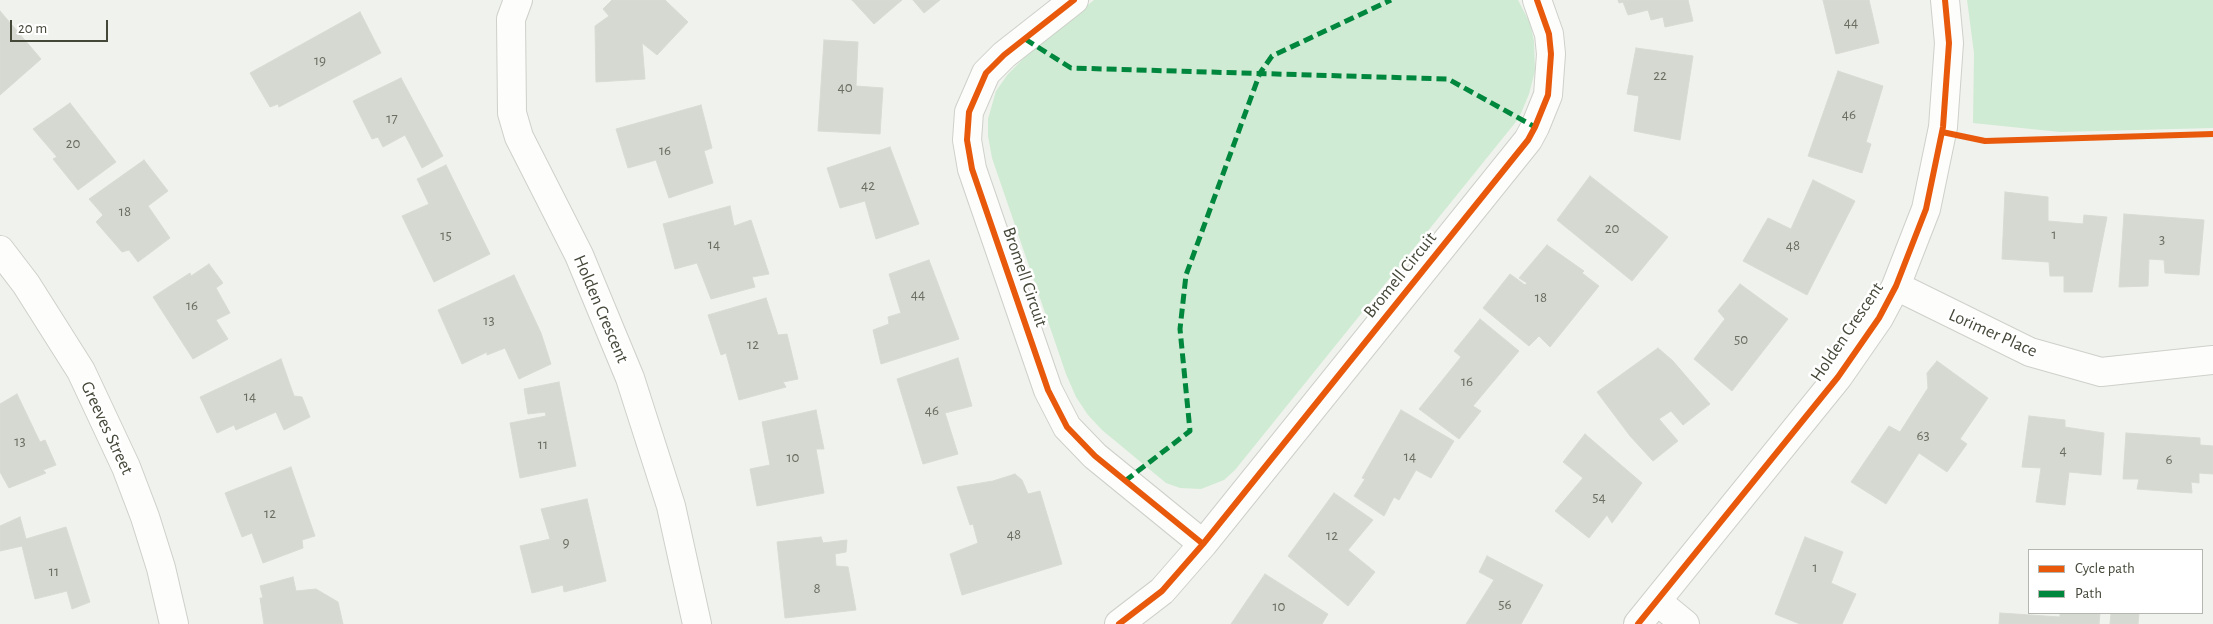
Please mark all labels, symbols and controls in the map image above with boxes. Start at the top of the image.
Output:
scale bar [12,10,110,42]
house number: 44 [1844,13,1858,31]
text: 20 m [18,21,47,36]
house number: 19 [314,51,326,69]
house number: 22 [1653,66,1667,84]
house number: 40 [837,78,853,96]
house number: 46 [1842,105,1856,123]
house number: 17 [386,109,398,127]
house number: 20 [66,134,80,152]
house number: 16 [659,141,671,159]
house number: 42 [861,176,875,194]
house number: 18 [119,202,131,220]
house number: 20 [1605,219,1619,237]
street label: Bromell Circuit [998,224,1052,330]
house number: 1 [2051,225,2057,243]
house number: 15 [440,226,452,244]
street label: Bromell Circuit [1359,228,1441,322]
house number: 3 [2159,230,2165,248]
house number: 14 [708,235,720,253]
house number: 48 [1786,236,1800,254]
street label: Holden Crescent [569,252,633,366]
street label: Holden Crescent [1806,278,1888,386]
house number: 44 [911,285,925,303]
house number: 18 [1535,288,1547,306]
house number: 16 [186,296,198,314]
street label: Lorimer Place [1945,304,2041,362]
house number: 13 [483,311,495,329]
house number: 50 [1734,330,1748,348]
house number: 12 [747,335,759,353]
house number: 16 [1461,372,1473,390]
street label: Greeves Street [76,378,138,478]
house number: 14 [244,387,256,405]
house number: 46 [925,401,939,419]
house number: 63 [1916,426,1930,444]
house number: 13 [14,432,26,450]
house number: 11 [538,435,548,453]
house number: 4 [2059,441,2067,459]
house number: 14 [1404,447,1416,465]
house number: 10 [786,448,800,466]
house number: 6 [2165,450,2173,468]
house number: 54 [1592,488,1606,506]
house number: 12 [264,504,276,522]
house number: 48 [1007,525,1021,543]
house number: 12 [1326,526,1338,544]
house number: 9 [562,533,570,551]
legend [2028,549,2203,614]
house number: 1 [1812,558,1818,576]
text: Cycle path [2075,561,2135,576]
house number: 11 [49,562,59,580]
house number: 8 [813,579,821,597]
text: Path [2075,586,2102,601]
house number: 56 [1498,595,1512,613]
house number: 10 [1272,597,1286,615]

